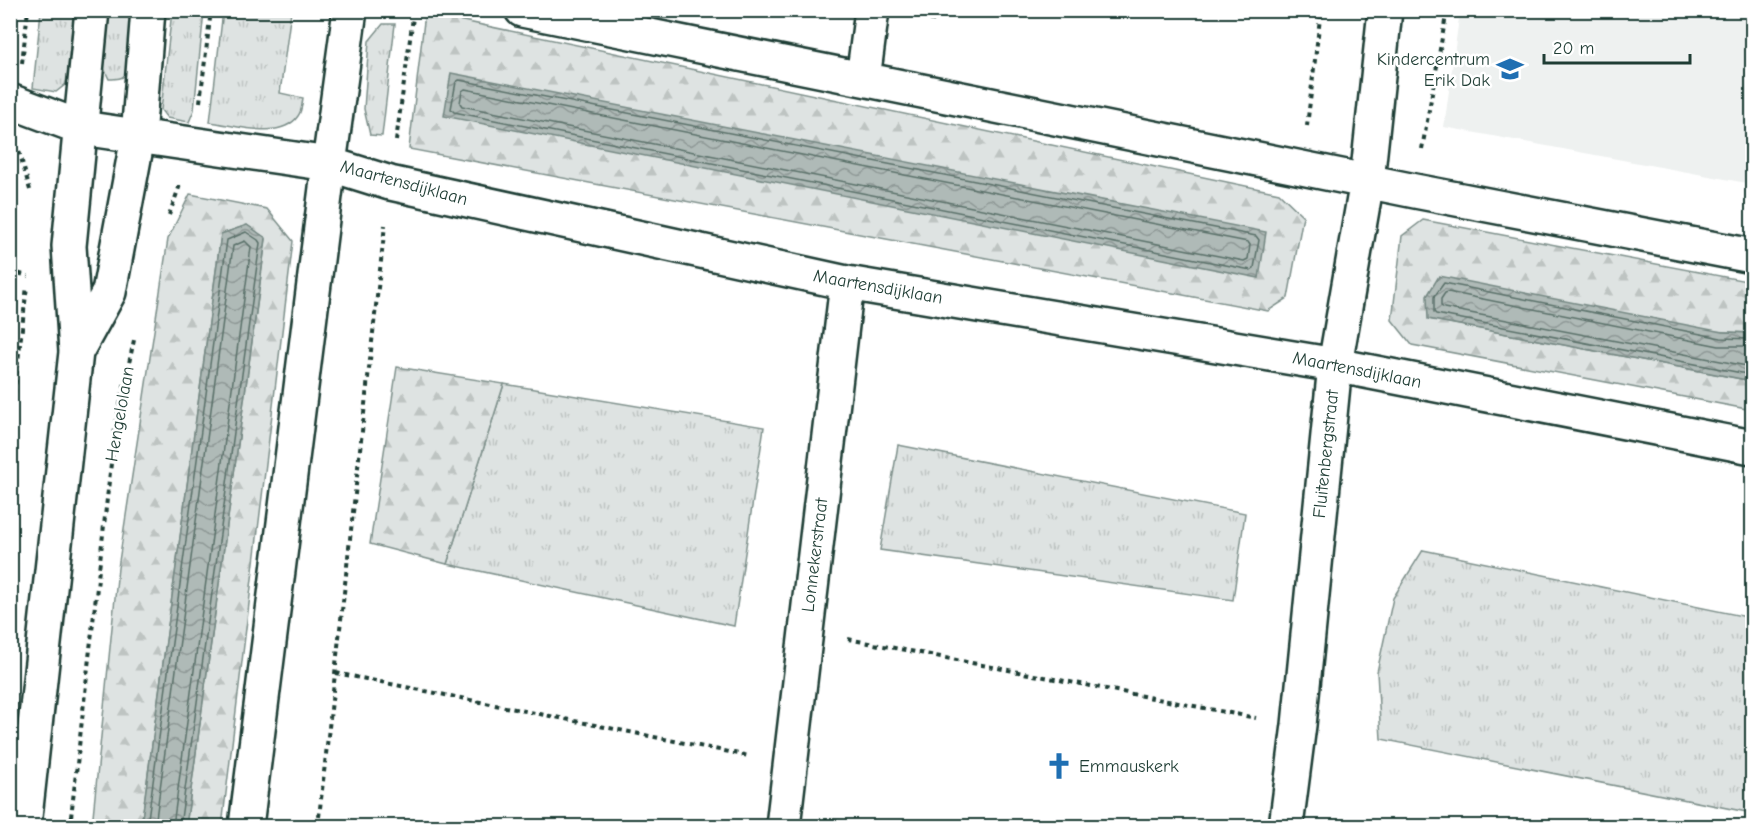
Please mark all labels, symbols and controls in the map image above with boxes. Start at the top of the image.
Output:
scale bar [1544,27,1690,65]
text: 20 m [1553,38,1594,59]
place label: Kindercentrum Erik Dak [1377,49,1490,91]
school or university icon: Kindercentrum Erik Dak [1495,54,1525,84]
street label: Maartensdijklaan [338,156,470,210]
street label: Maartensdijklaan [812,265,944,309]
street label: Maartensdijklaan [1291,347,1423,393]
street label: Hengelolaan [101,365,139,463]
street label: Fluitenbergstraat [1309,388,1343,519]
street label: Lonnekerstraat [798,496,833,613]
church icon: Emmauskerk [1044,751,1074,781]
place label: Emmauskerk [1079,756,1179,777]

